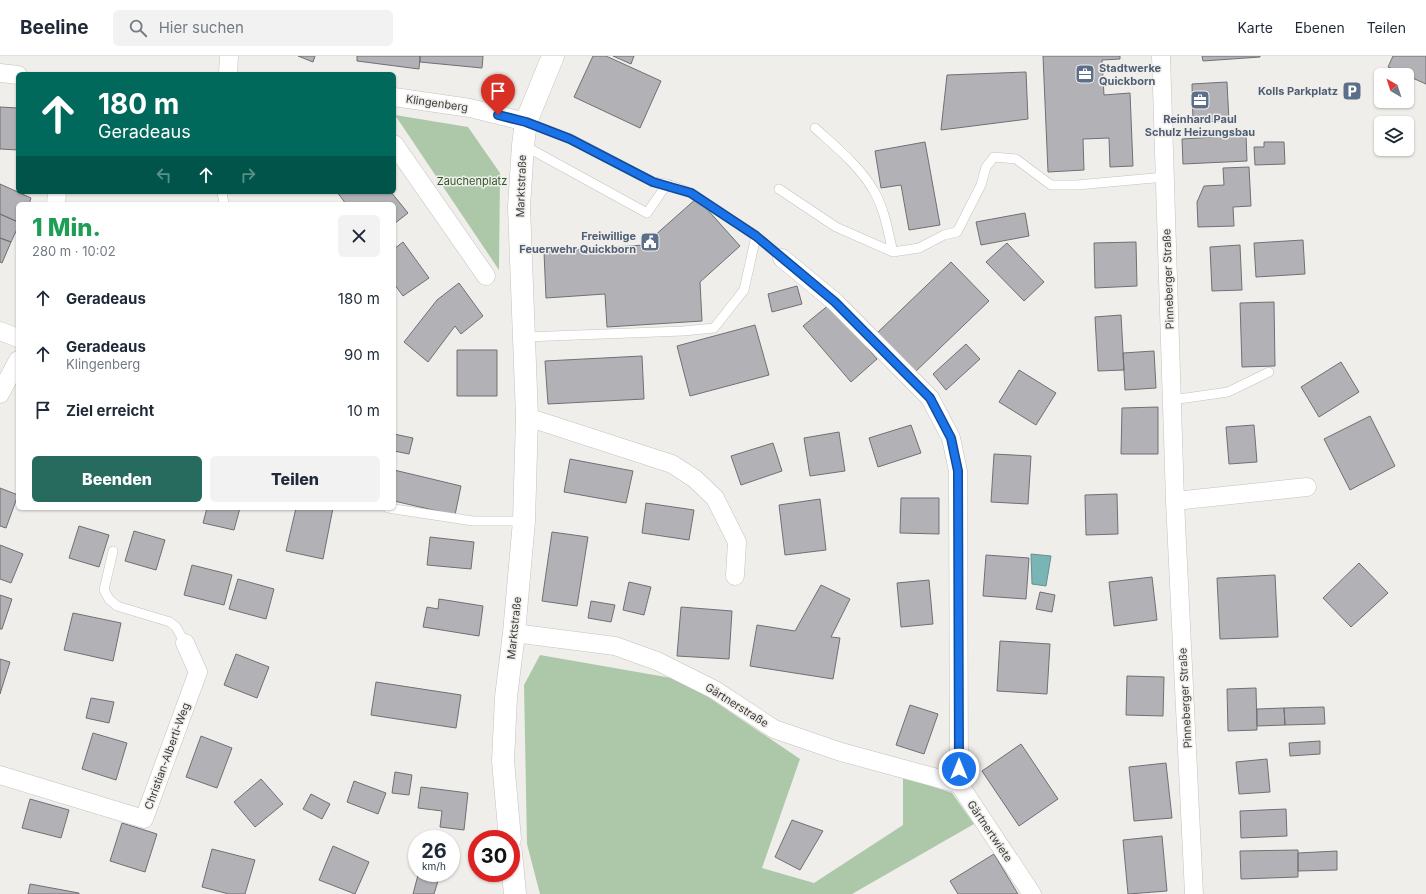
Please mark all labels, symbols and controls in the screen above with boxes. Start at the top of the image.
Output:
search box [113,10,393,46]
text: Beeline [20,16,89,39]
icon: search [127,17,149,39]
text: Hier suchen [159,18,244,37]
text: Karte [1237,19,1273,36]
text: Ebenen [1295,19,1345,36]
text: Teilen [1367,19,1406,36]
place label: Stadtwerke Quickborn [1099,61,1162,88]
office icon: Stadtwerke Quickborn [1074,63,1096,85]
north arrow [1374,68,1414,108]
map controls [1374,68,1414,156]
pin [481,74,515,115]
icon: arrive [487,80,509,102]
parking icon: Kolls Parkplatz [1341,80,1363,102]
place label: Kolls Parkplatz [1258,84,1338,98]
text: 180 m [98,87,179,121]
icon: ahead [32,88,84,140]
office icon: Reinhard Paul Schulz Heizungsbau [1189,89,1211,111]
street label: Klingenberg [405,92,469,114]
place label: Reinhard Paul Schulz Heizungsbau [1145,112,1255,139]
button: layers [1374,116,1414,156]
text: Geradeaus [98,121,191,142]
street label: Marktstraße [513,154,529,218]
icon: left [153,164,175,186]
icon: ahead [195,164,217,186]
icon: right [237,164,259,186]
park label: Zauchenplatz [437,174,507,188]
text: 1 Min. [32,213,101,242]
button: close [338,215,380,257]
street label: Pinneberger Straße [1159,228,1177,330]
place label: Freiwillige Feuerwehr Quickborn [519,229,636,256]
public building icon: Freiwillige Feuerwehr Quickborn [639,231,661,253]
text: 280 m · 10:02 [32,243,116,259]
icon: ahead [32,287,54,309]
text: Geradeaus [66,289,146,308]
text: 180 m [338,289,380,308]
text: Geradeaus [66,337,146,356]
icon: ahead [32,343,54,365]
text: 90 m [344,345,380,364]
text: Klingenberg [66,356,140,372]
icon: arrive [32,399,54,421]
text: Ziel erreicht [66,401,154,420]
text: 10 m [347,401,380,420]
button: Beenden [32,456,202,502]
button: Teilen [210,456,380,502]
street label: Marktstraße [504,596,524,660]
street label: Pinneberger Straße [1175,647,1195,749]
street label: Gärtnerstraße [703,680,771,730]
street label: Christian-Alberti-Weg [141,701,193,811]
position arrow [938,748,980,790]
street label: Gärtnertwiete [964,798,1016,864]
speed limit sign: 30 [468,830,520,882]
text: 26 [421,839,447,863]
text: km/h [422,860,446,872]

